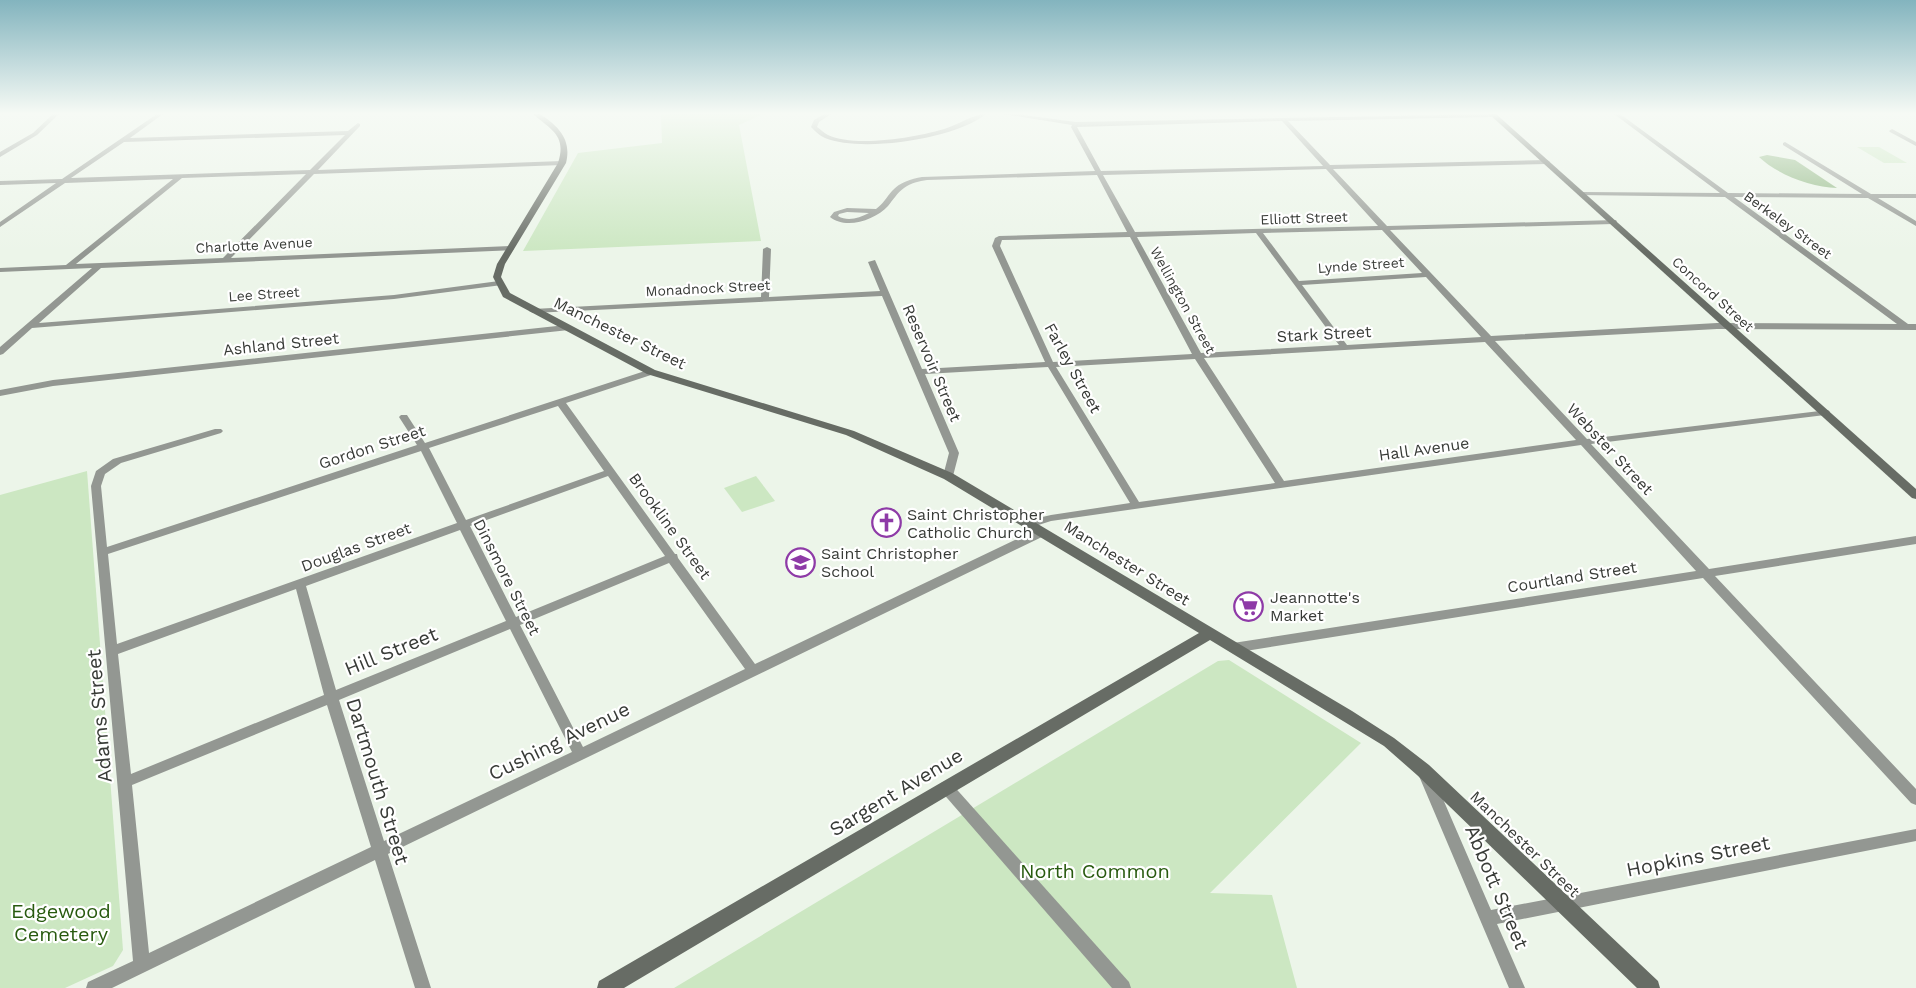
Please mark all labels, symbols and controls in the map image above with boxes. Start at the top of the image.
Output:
street label: Berkeley Street [1741,188,1835,262]
street label: Elliott Street [1260,208,1348,228]
street label: Charlotte Avenue [195,234,313,256]
street label: Wellington Street [1147,244,1219,356]
street label: Concord Street [1669,253,1757,335]
street label: Lynde Street [1317,254,1405,276]
street label: Monadnock Street [645,277,771,299]
street label: Lee Street [228,284,300,304]
street label: Manchester Street [551,293,689,373]
street label: Reservoir Street [899,301,965,425]
street label: Farley Street [1041,320,1106,416]
street label: Stark Street [1276,322,1372,346]
street label: Ashland Street [222,328,340,360]
street label: Webster Street [1563,399,1657,499]
street label: Gordon Street [316,421,428,473]
street label: Hall Avenue [1377,433,1471,465]
street label: Brookline Street [625,469,715,583]
place label: Saint Christopher Catholic Church [907,505,1045,542]
church icon: Saint Christopher Catholic Church [870,507,902,539]
street label: Dinsmore Street [469,516,545,639]
street label: Manchester Street [1061,517,1194,610]
street label: Douglas Street [298,518,414,576]
place label: Saint Christopher School [821,544,959,581]
school or university icon: Saint Christopher School [784,546,816,578]
street label: Courtland Street [1506,557,1638,597]
place label: Jeannotte's Market [1270,588,1360,625]
supermarket icon: Jeannotte's Market [1233,590,1265,622]
street label: Hill Street [341,621,442,681]
street label: Adams Street [81,648,117,784]
street label: Dartmouth Street [341,695,415,868]
street label: Cushing Avenue [484,696,634,786]
street label: Sargent Avenue [825,743,967,841]
street label: Manchester Street [1466,787,1584,901]
street label: Abbott Street [1460,821,1534,953]
street label: Hopkins Street [1624,830,1772,882]
park label: North Common [1020,859,1170,883]
park label: Edgewood Cemetery [11,899,111,946]

